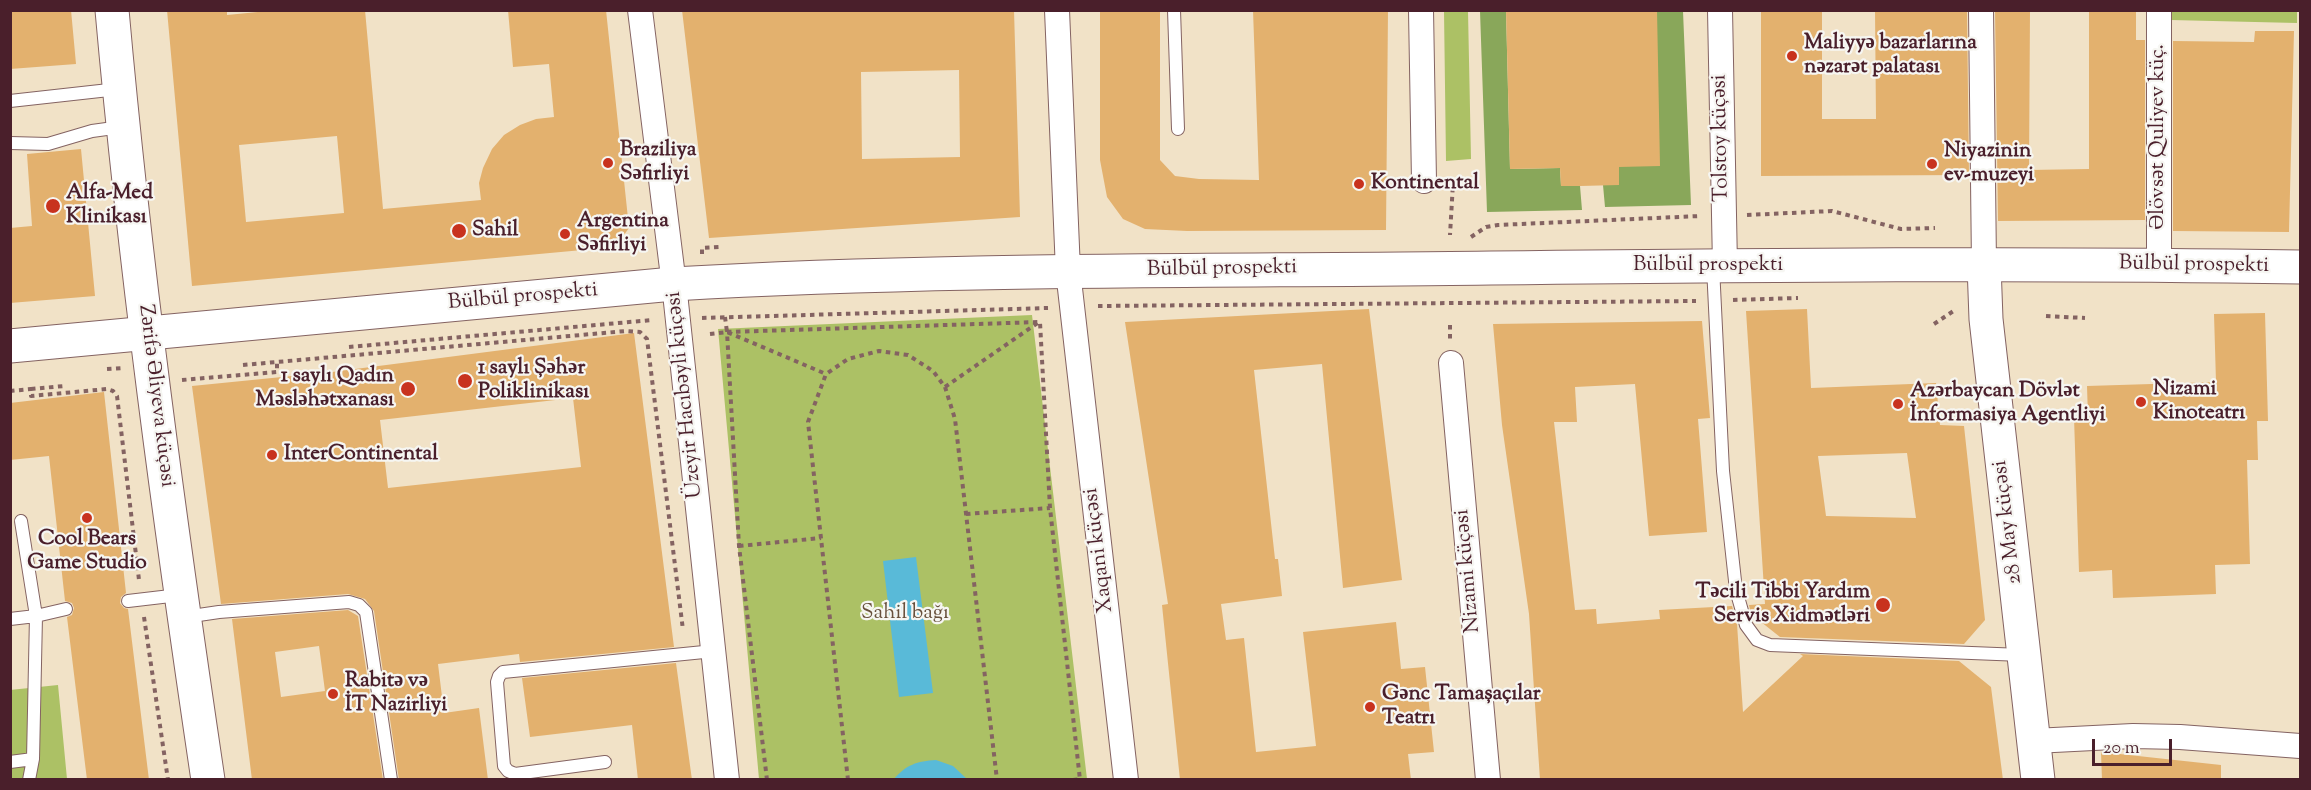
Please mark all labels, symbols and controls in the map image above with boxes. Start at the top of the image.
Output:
place label: Maliyyə bazarlarına nəzarət palatası [1804,31,1977,81]
street label: Əlövsət Quliyev küç. [2146,44,2172,230]
marker: Maliyyə bazarlarına nəzarət palatası [1785,49,1799,63]
street label: Tolstoy küçəsi [1708,74,1736,202]
place label: Braziliya Səfirliyi [620,138,697,188]
place label: Niyazinin ev-muzeyi [1944,139,2034,189]
marker: Braziliya Səfirliyi [601,156,615,170]
marker: Niyazinin ev-muzeyi [1925,157,1939,171]
place label: Kontinental [1371,171,1479,197]
marker: Kontinental [1352,177,1366,191]
place label: Alfa-Med Klinikası [66,181,153,231]
marker: Alfa-Med Klinikası [44,197,62,215]
place label: Argentina Səfirliyi [577,209,669,259]
place label: Sahil [472,218,518,244]
marker: Sahil [450,222,468,240]
marker: Argentina Səfirliyi [558,227,572,241]
street label: Bülbül prospekti [2119,252,2269,280]
street label: Bülbül prospekti [1633,253,1783,279]
street label: Bülbül prospekti [1147,256,1297,284]
street label: Bülbül prospekti [447,279,599,317]
street label: Üzeyir Hacıbəyli küçəsi [663,290,709,500]
street label: Zərifə Əliyeva küçəsi [131,303,179,489]
place label: 1 saylı Şəhər Poliklinikası [478,356,589,406]
place label: 1 saylı Qadın Məsləhətxanası [256,364,394,414]
marker: 1 saylı Şəhər Poliklinikası [456,372,474,390]
place label: Nizami Kinoteatrı [2153,377,2245,427]
place label: Azərbaycan Dövlət İnformasiya Agentliyi [1910,379,2105,429]
marker: 1 saylı Qadın Məsləhətxanası [399,380,417,398]
marker: Nizami Kinoteatrı [2134,395,2148,409]
marker: Azərbaycan Dövlət İnformasiya Agentliyi [1891,397,1905,411]
place label: InterContinental [284,442,438,468]
marker: InterContinental [265,448,279,462]
street label: 28 May küçəsi [1989,459,2029,585]
street label: Xaqani küçəsi [1080,486,1120,614]
street label: Nizami küçəsi [1451,508,1487,634]
marker: Cool Bears Game Studio [80,511,94,525]
place label: Cool Bears Game Studio [27,527,147,577]
place label: Təcili Tibbi Yardım Servis Xidmətləri [1695,580,1870,630]
marker: Təcili Tibbi Yardım Servis Xidmətləri [1874,596,1892,614]
park label: Sahil bağı [861,601,949,627]
place label: Rabitə və İT Nazirliyi [345,669,447,719]
place label: Gənc Tamaşaçılar Teatrı [1382,682,1541,732]
marker: Rabitə və İT Nazirliyi [326,687,340,701]
marker: Gənc Tamaşaçılar Teatrı [1363,700,1377,714]
scale bar [2095,727,2174,765]
text: 20 m [2103,736,2140,762]

